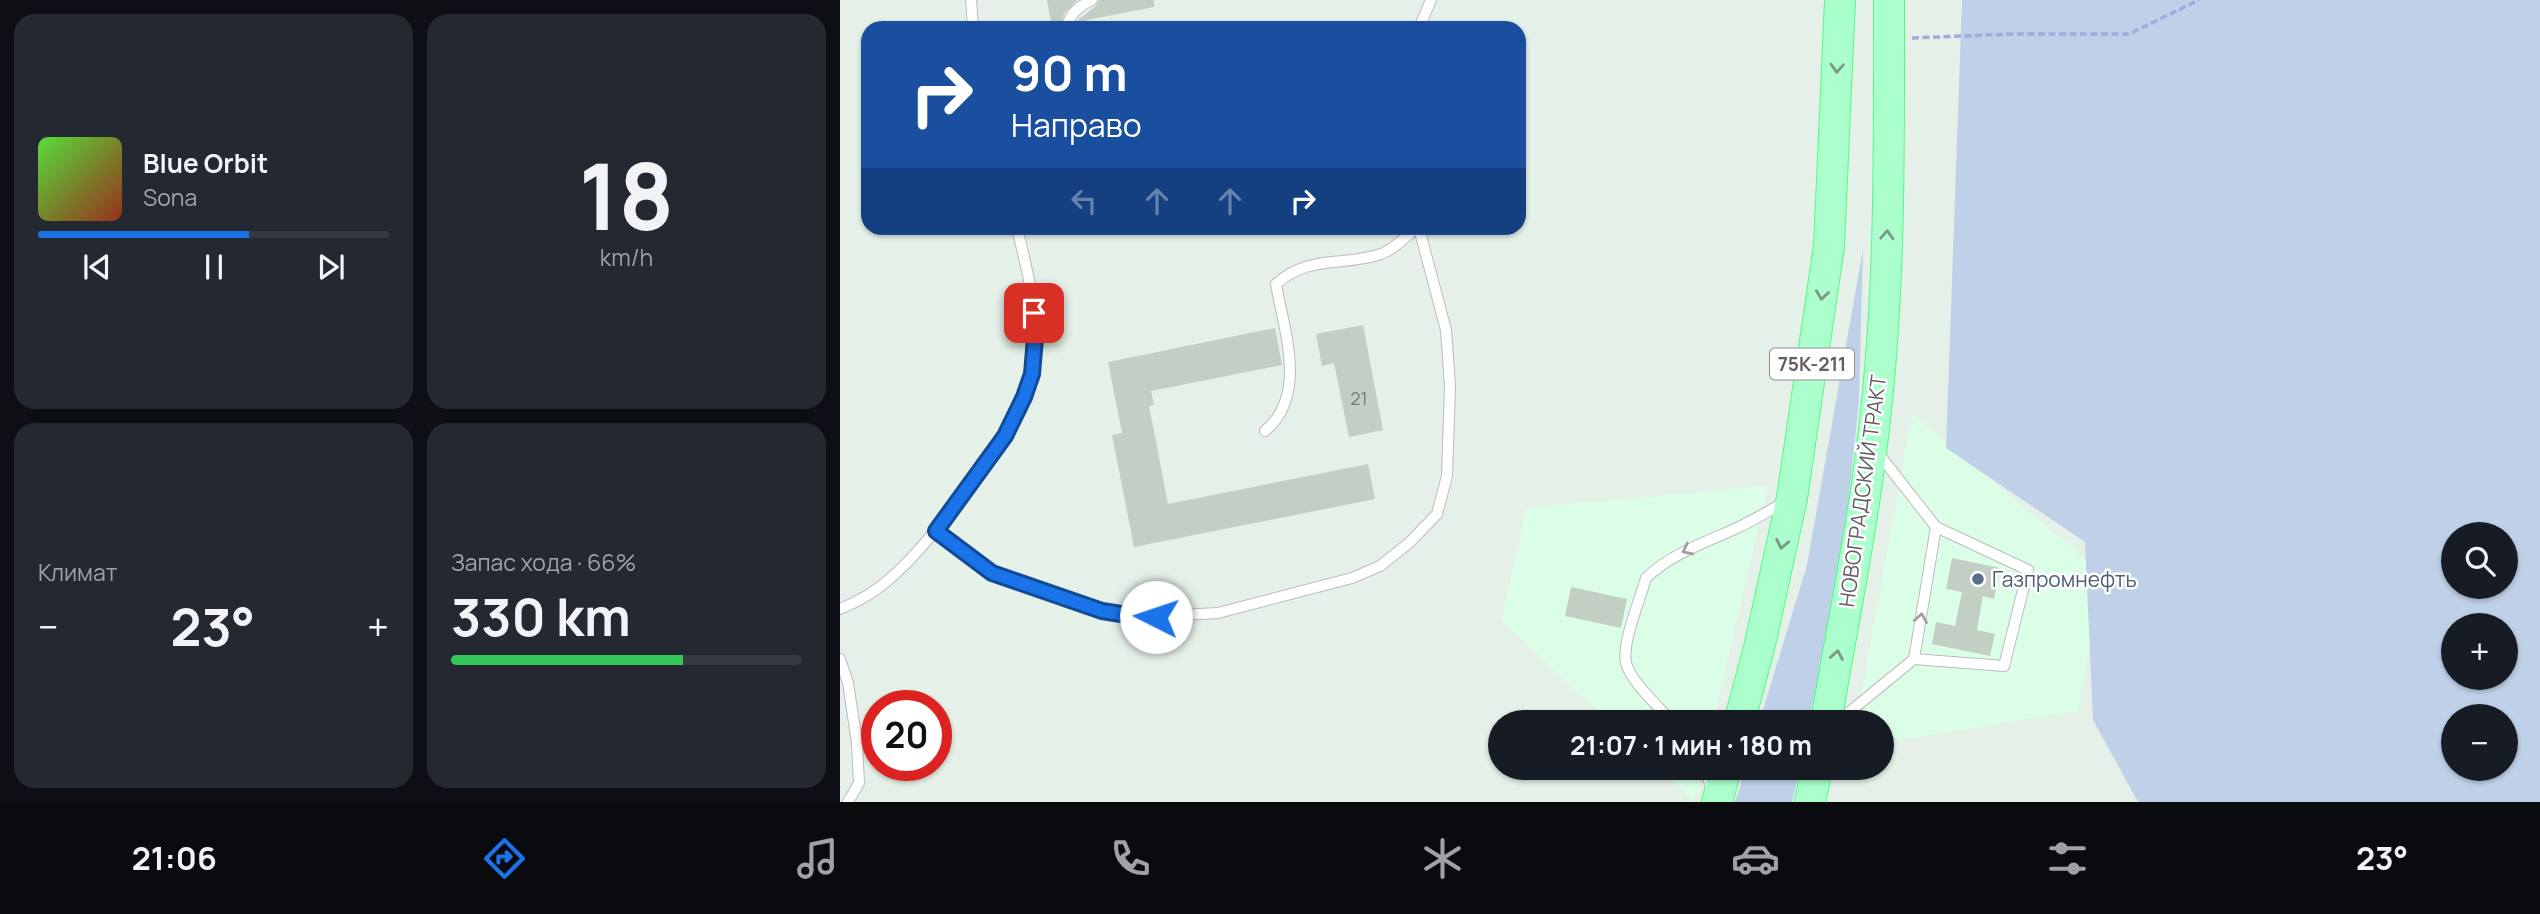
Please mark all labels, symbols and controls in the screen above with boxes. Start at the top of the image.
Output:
text: 90 m [1011,39,1128,106]
icon: right [896,49,987,140]
one-way arrow [1830,63,1845,74]
text: Направо [1011,103,1142,147]
text: 18 [579,133,674,257]
text: Blue Orbit [143,145,268,181]
text: Sona [143,181,197,213]
icon: left [1065,182,1103,220]
icon: ahead [1138,182,1176,220]
icon: ahead [1211,182,1249,220]
icon: right [1284,182,1322,220]
one-way arrow [1879,230,1894,241]
text: km/h [600,241,653,273]
icon: previous [78,248,116,286]
icon: pause [195,248,233,286]
icon: next [312,248,350,286]
pin [1004,283,1064,343]
one-way arrow [1814,289,1829,301]
icon: arrive [1015,294,1053,332]
road number: 75К-211 [1770,348,1854,380]
street label: НОВОГРАДСКИЙ ТРАКТ [1832,373,1892,609]
house number: 21 [1350,386,1368,410]
map controls [2441,522,2518,781]
button: search [2441,522,2518,599]
one-way arrow [1776,538,1791,550]
one-way arrow [1682,542,1695,556]
text: Запас хода · 66% [451,546,636,578]
text: Климат [38,556,117,588]
place label: Газпромнефть [1992,565,2137,593]
marker: Газпромнефть [1970,571,1986,587]
position arrow [1119,580,1193,654]
text: 330 km [451,581,631,652]
text: 23° [171,591,255,662]
text: − [38,600,59,652]
text: + [367,600,389,652]
one-way arrow [1913,612,1928,624]
button: + [2441,613,2518,690]
one-way arrow [1829,650,1844,661]
speed limit sign: 20 [861,690,952,781]
button: − [2441,704,2518,781]
text: 21:07 · 1 мин · 180 m [1570,727,1812,763]
icon: directions [480,834,529,883]
icon: music [793,834,842,883]
icon: phone [1106,834,1155,883]
icon: climate [1418,834,1467,883]
icon: car [1731,834,1780,883]
icon: filters [2043,834,2092,883]
text: 21:06 [132,836,217,880]
text: 23° [2356,836,2408,880]

